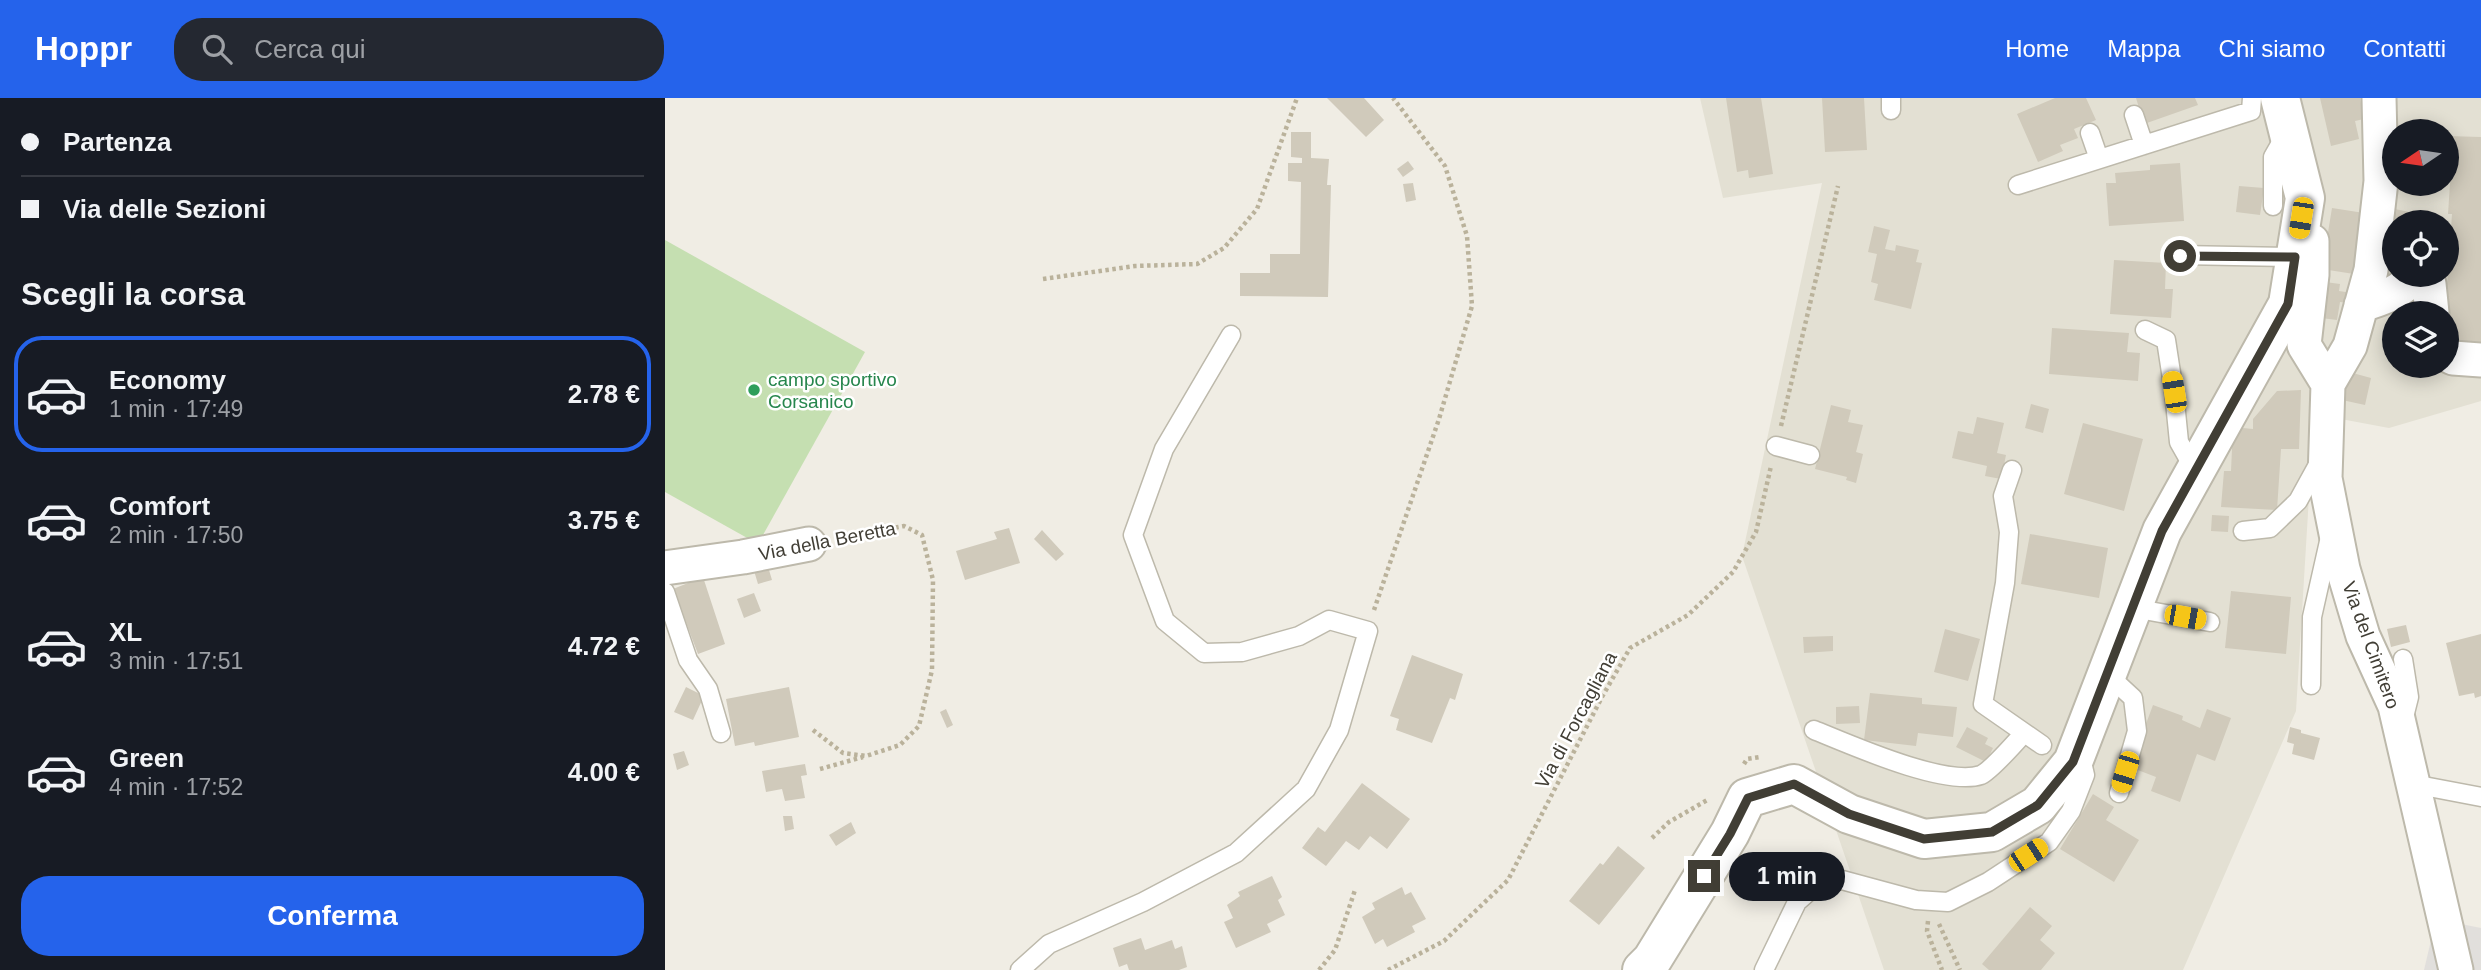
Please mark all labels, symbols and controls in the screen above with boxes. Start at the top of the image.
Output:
search box [174,18,664,81]
text: Hoppr [35,30,132,67]
icon: search [198,30,236,68]
text: Cerca qui [254,34,365,64]
text: Home [2005,35,2069,62]
text: Mappa [2107,35,2181,62]
text: Chi siamo [2219,35,2325,62]
text: Contatti [2363,35,2446,62]
north arrow [2382,119,2459,196]
map controls [2382,119,2459,378]
text: Partenza [63,127,171,157]
text: Via delle Sezioni [63,194,266,224]
car [2288,196,2315,240]
button: locate [2382,210,2459,287]
route start [2164,240,2196,272]
text: Scegli la corsa [21,276,245,312]
button: layers [2382,301,2459,378]
icon: car [25,363,88,426]
text: Economy [109,365,226,395]
place label: campo sportivo Corsanico [768,369,897,412]
car [2161,370,2188,414]
text: 2.78 € [568,379,640,409]
marker: campo sportivo Corsanico [746,382,762,398]
text: 1 min · 17:49 [109,396,243,422]
icon: car [25,489,88,552]
text: Comfort [109,491,210,521]
text: 3.75 € [568,505,640,535]
street label: Via della Beretta [757,517,898,565]
text: 2 min · 17:50 [109,522,243,548]
street label: Via del Cimitero [2338,579,2404,711]
car [2163,603,2208,631]
icon: car [25,615,88,678]
text: XL [109,617,142,647]
text: 4.72 € [568,631,640,661]
text: 3 min · 17:51 [109,648,243,674]
street label: Via di Forcagliana [1531,648,1621,792]
icon: car [25,741,88,804]
text: Green [109,743,184,773]
car [2109,749,2142,795]
text: 4.00 € [568,757,640,787]
text: 4 min · 17:52 [109,774,243,800]
car [2005,835,2052,875]
callout: 1 min [1729,852,1844,900]
route end [1688,860,1720,892]
text: 1 min [1757,863,1817,889]
button: Conferma [21,876,644,956]

